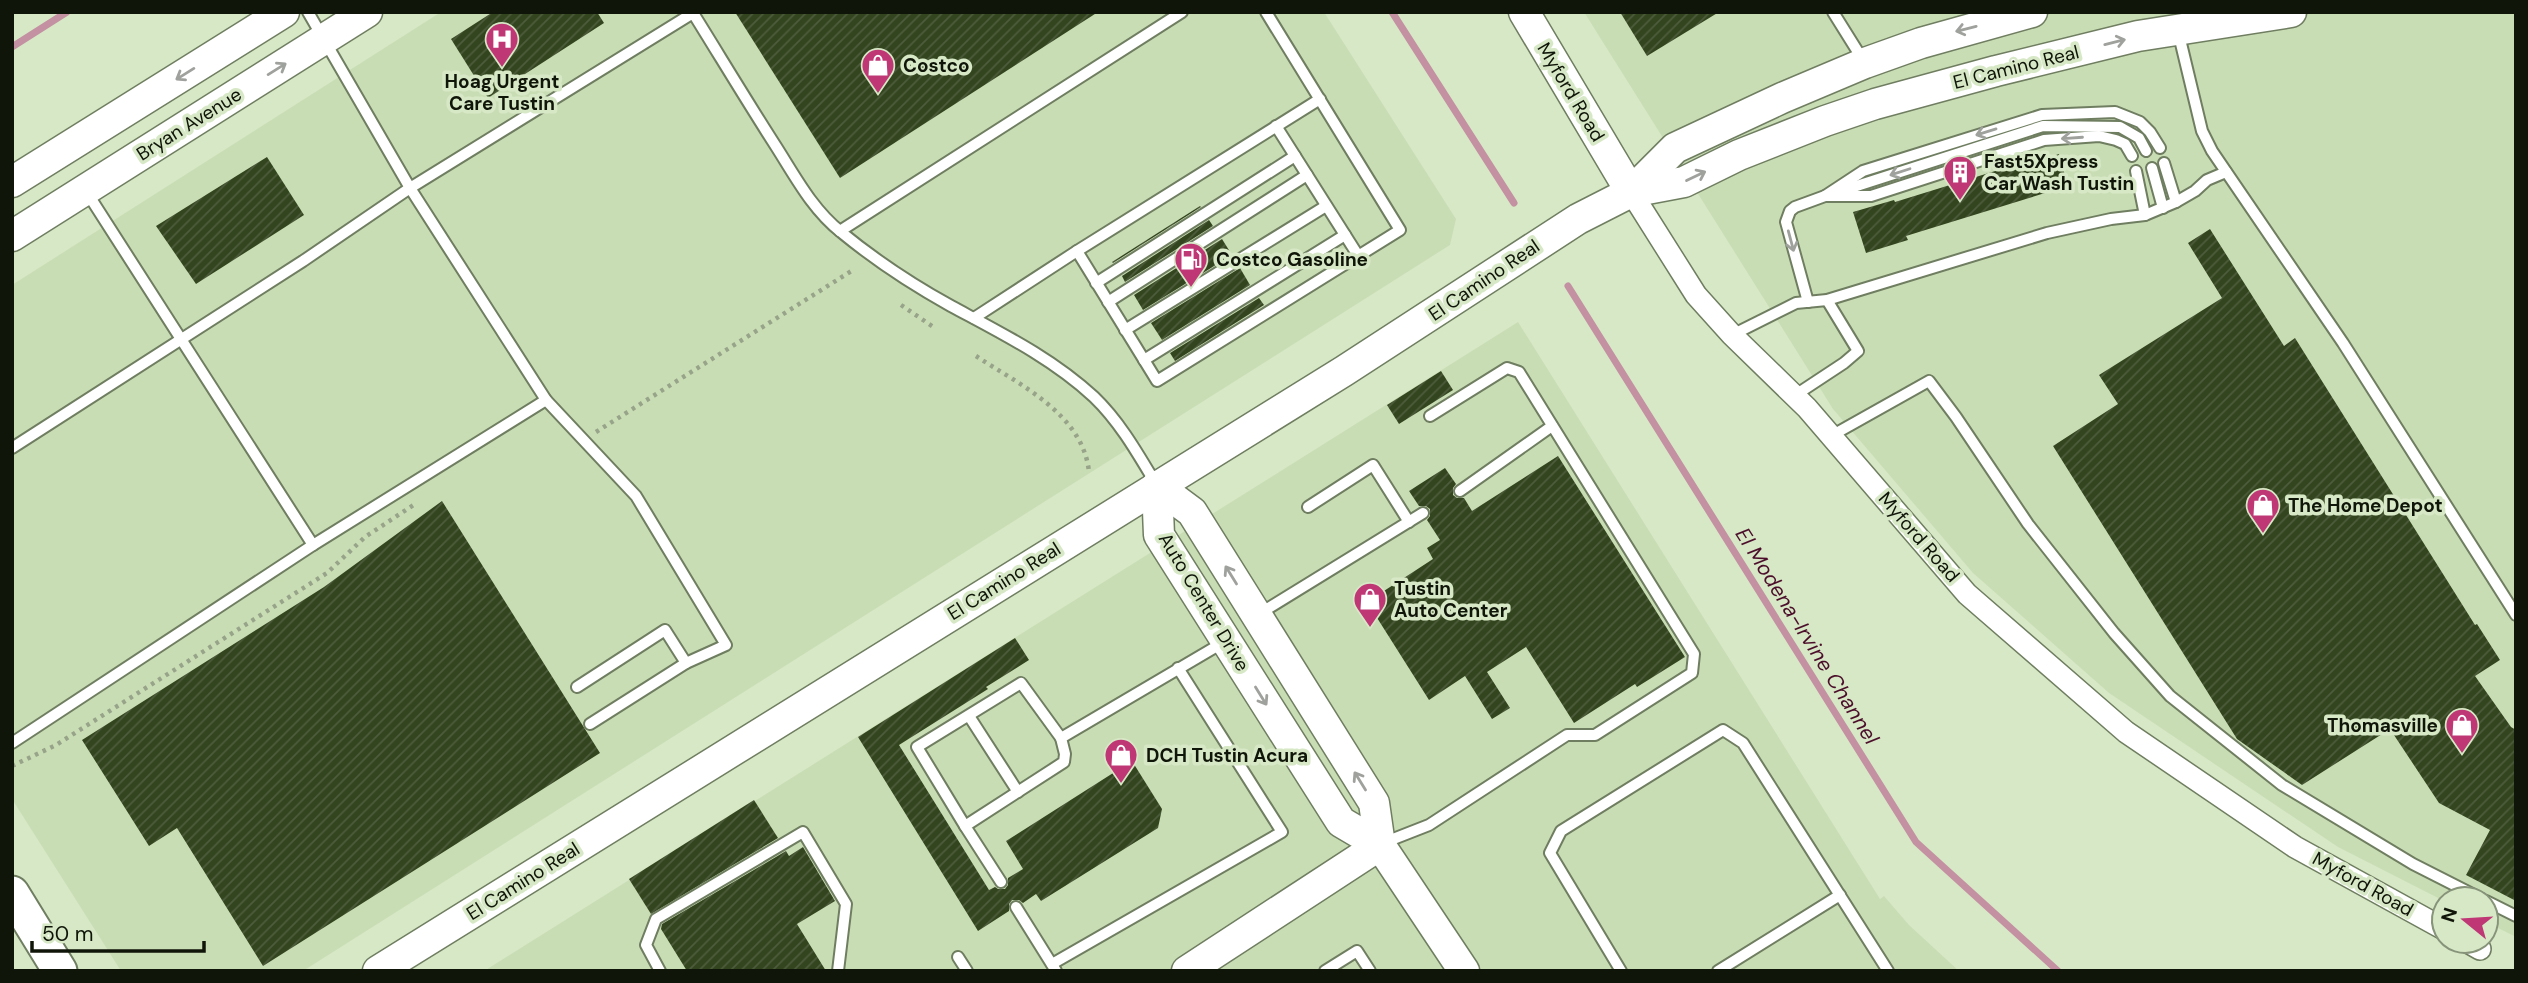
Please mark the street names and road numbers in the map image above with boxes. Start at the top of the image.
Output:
street label: Myford Road [1532,38,1610,146]
street label: El Camino Real [1950,39,2082,95]
street label: Bryan Avenue [132,82,246,166]
street label: El Camino Real [1424,234,1544,326]
street label: Myford Road [1873,487,1965,587]
street label: Auto Center Drive [1153,528,1255,676]
street label: El Camino Real [943,536,1065,626]
street label: El Camino Real [462,836,584,926]
street label: Myford Road [2308,846,2418,922]

